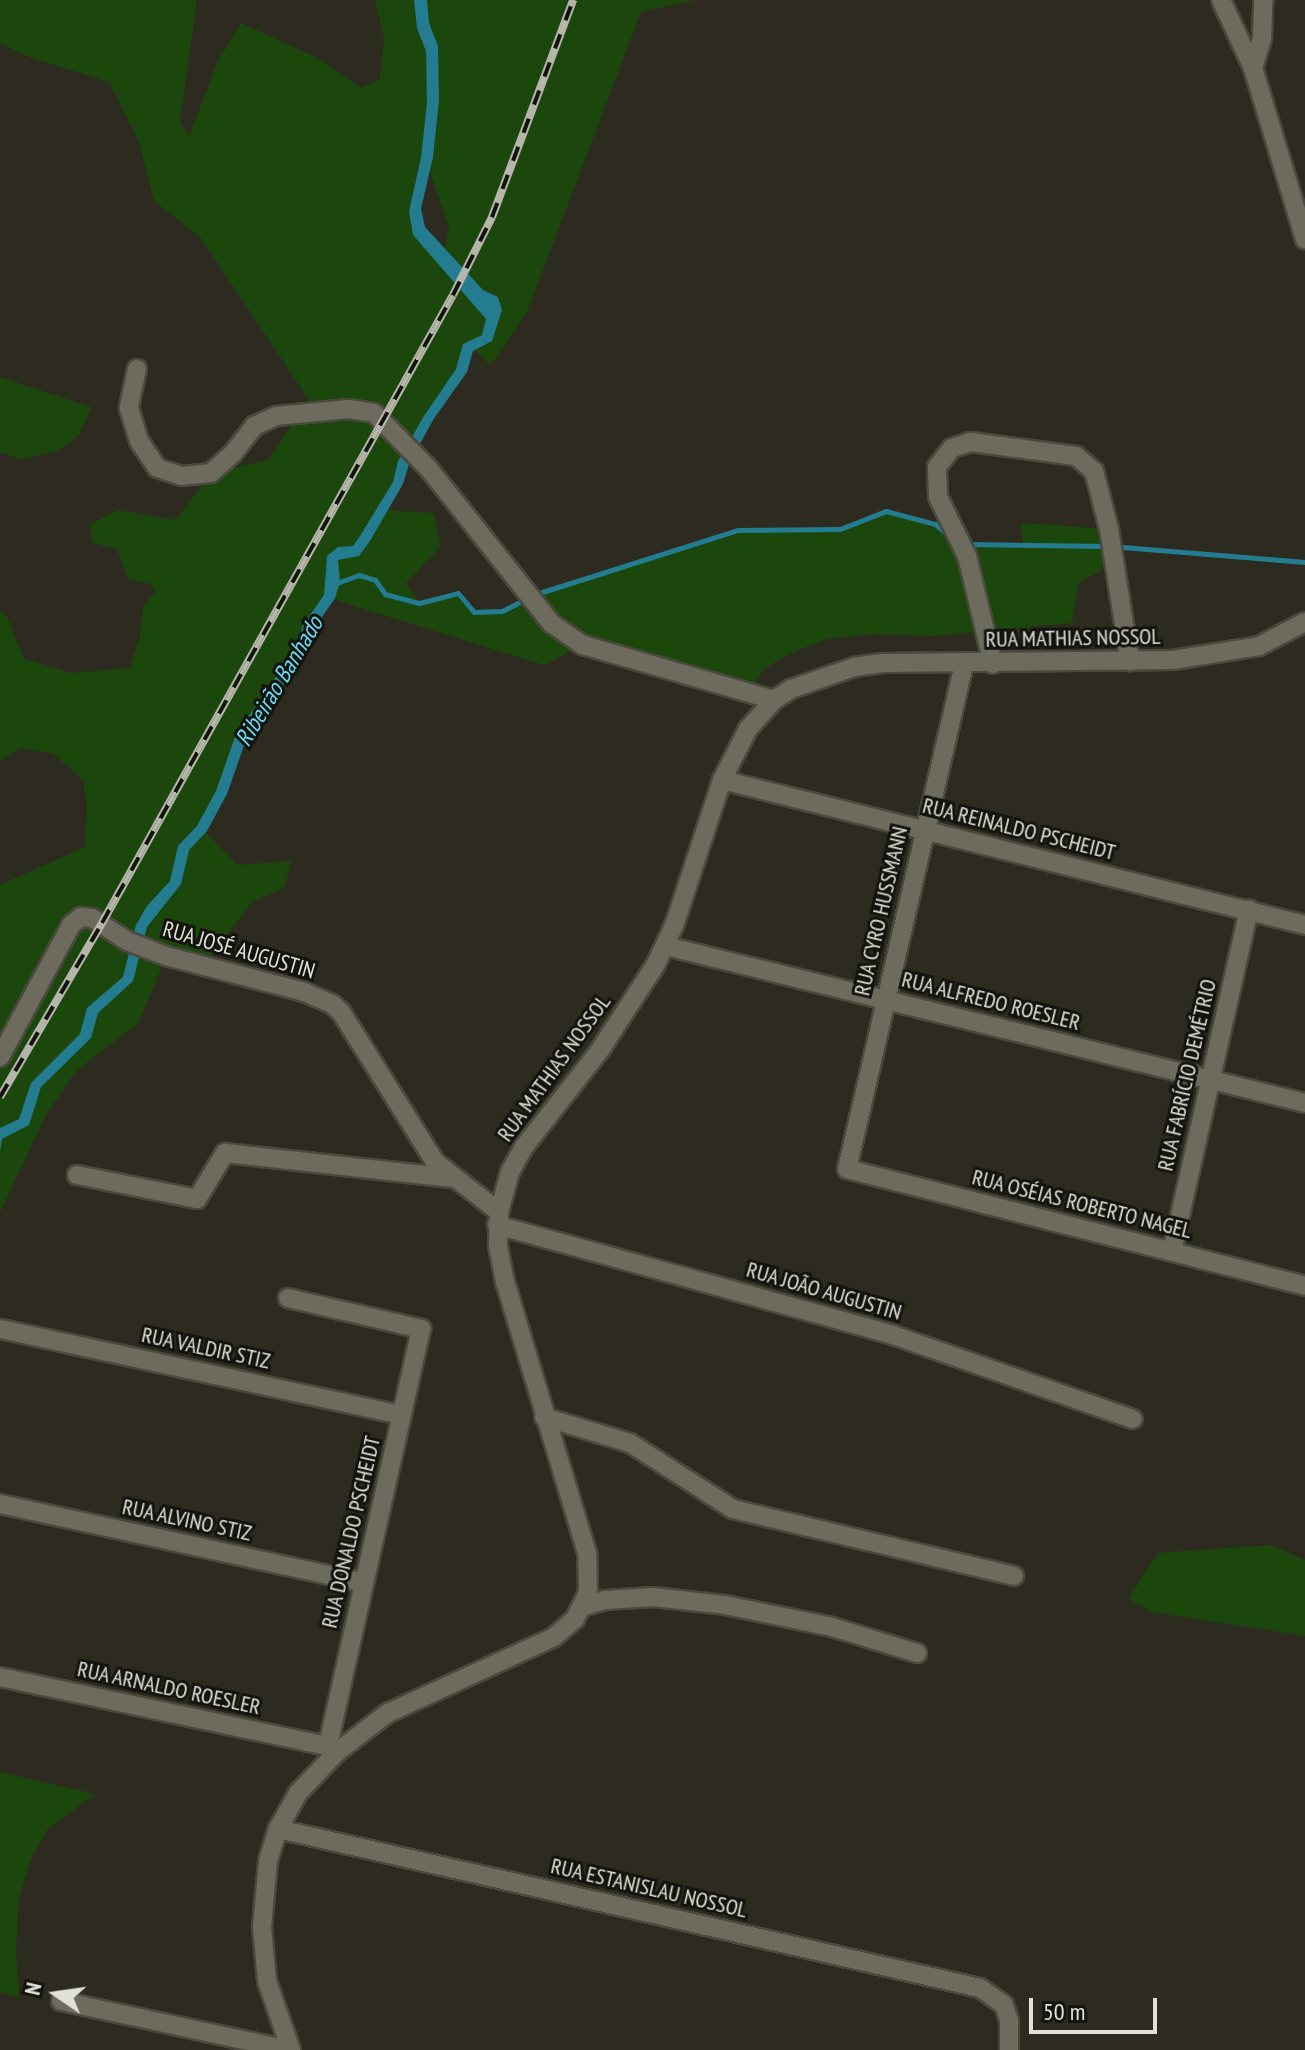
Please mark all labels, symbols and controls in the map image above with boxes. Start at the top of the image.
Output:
water label: Ribeirão Banhado [229,611,329,751]
street label: RUA MATHIAS NOSSOL [985,623,1161,653]
street label: RUA REINALDO PSCHEIDT [920,792,1118,866]
street label: RUA CYRO HUSSMANN [849,824,913,998]
street label: RUA JOSÉ AUGUSTIN [159,915,319,985]
street label: RUA ALFREDO ROESLER [899,966,1083,1036]
street label: RUA FABRÍCIO DEMÉTRIO [1152,976,1222,1174]
street label: RUA MATHIAS NOSSOL [492,989,616,1147]
street label: RUA OSÉIAS ROBERTO NAGEL [969,1164,1195,1244]
street label: RUA JOÃO AUGUSTIN [743,1256,905,1326]
street label: RUA VALDIR STIZ [139,1321,273,1375]
street label: RUA DONALDO PSCHEIDT [316,1433,386,1631]
street label: RUA ALVINO STIZ [119,1493,255,1547]
street label: RUA ARNALDO ROESLER [74,1656,264,1720]
street label: RUA ESTANISLAU NOSSOL [548,1853,750,1923]
north arrow [16,1954,96,2034]
text: N [18,1980,48,1998]
scale bar [1033,1982,1161,2032]
text: 50 m [1043,1996,1085,2027]

